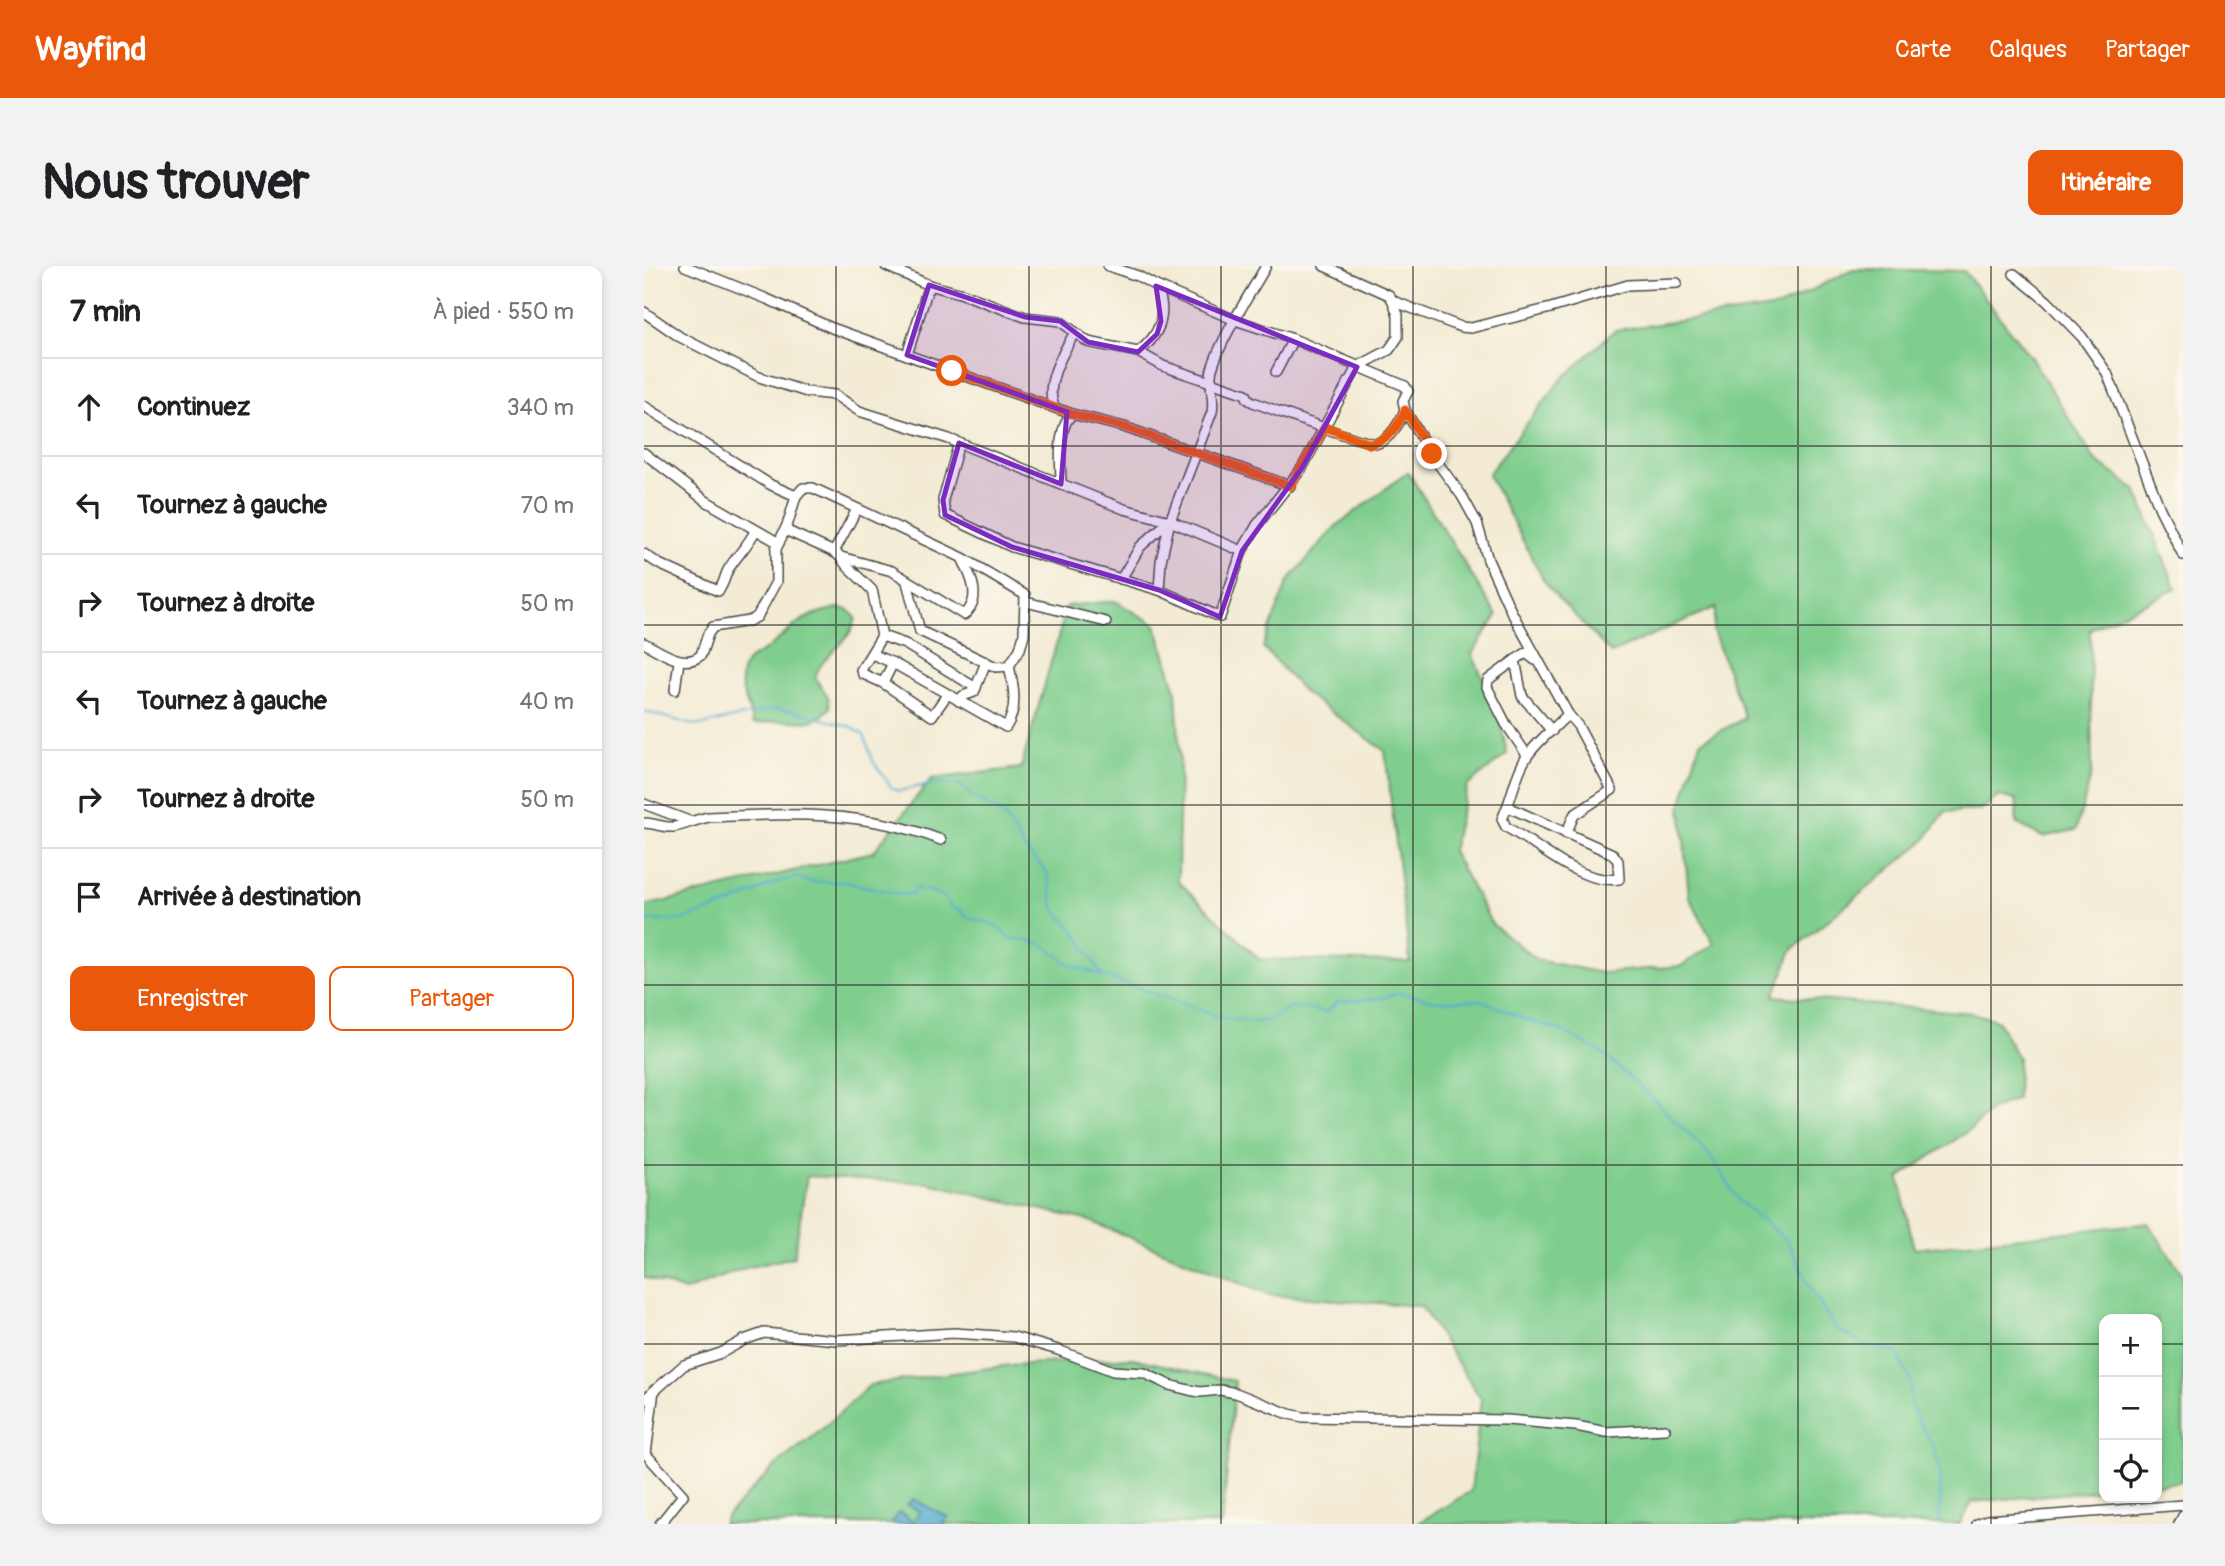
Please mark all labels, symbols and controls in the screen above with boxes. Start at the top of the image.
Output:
text: Wayfind [35,29,147,70]
text: Carte [1895,35,1951,64]
text: Calques [1989,35,2067,64]
text: Partager [2105,35,2190,64]
button: Itinéraire [2028,150,2183,215]
text: Nous trouver [42,152,310,213]
text: 7 min [70,293,141,330]
text: À pied · 550 m [433,297,574,326]
route start [936,355,967,386]
icon: ahead [70,388,108,426]
text: Continuez [137,391,250,423]
text: 340 m [507,393,574,422]
route end [1416,438,1447,469]
icon: left [70,486,108,524]
text: Tournez à gauche [137,489,327,521]
text: 70 m [521,491,574,520]
icon: right [70,584,108,622]
text: Tournez à droite [137,587,314,619]
text: 50 m [520,589,574,618]
icon: left [70,682,108,720]
text: Tournez à gauche [137,685,327,717]
text: 40 m [520,687,574,716]
icon: right [70,780,108,818]
text: Tournez à droite [137,783,314,815]
text: 50 m [520,785,574,814]
icon: arrive [70,878,108,916]
text: Arrivée à destination [137,881,361,913]
button: Enregistrer [70,966,315,1031]
button: Partager [329,966,574,1031]
map controls [2099,1314,2162,1503]
button: + [2099,1314,2162,1377]
button: − [2099,1377,2162,1440]
button: locate [2099,1440,2162,1503]

